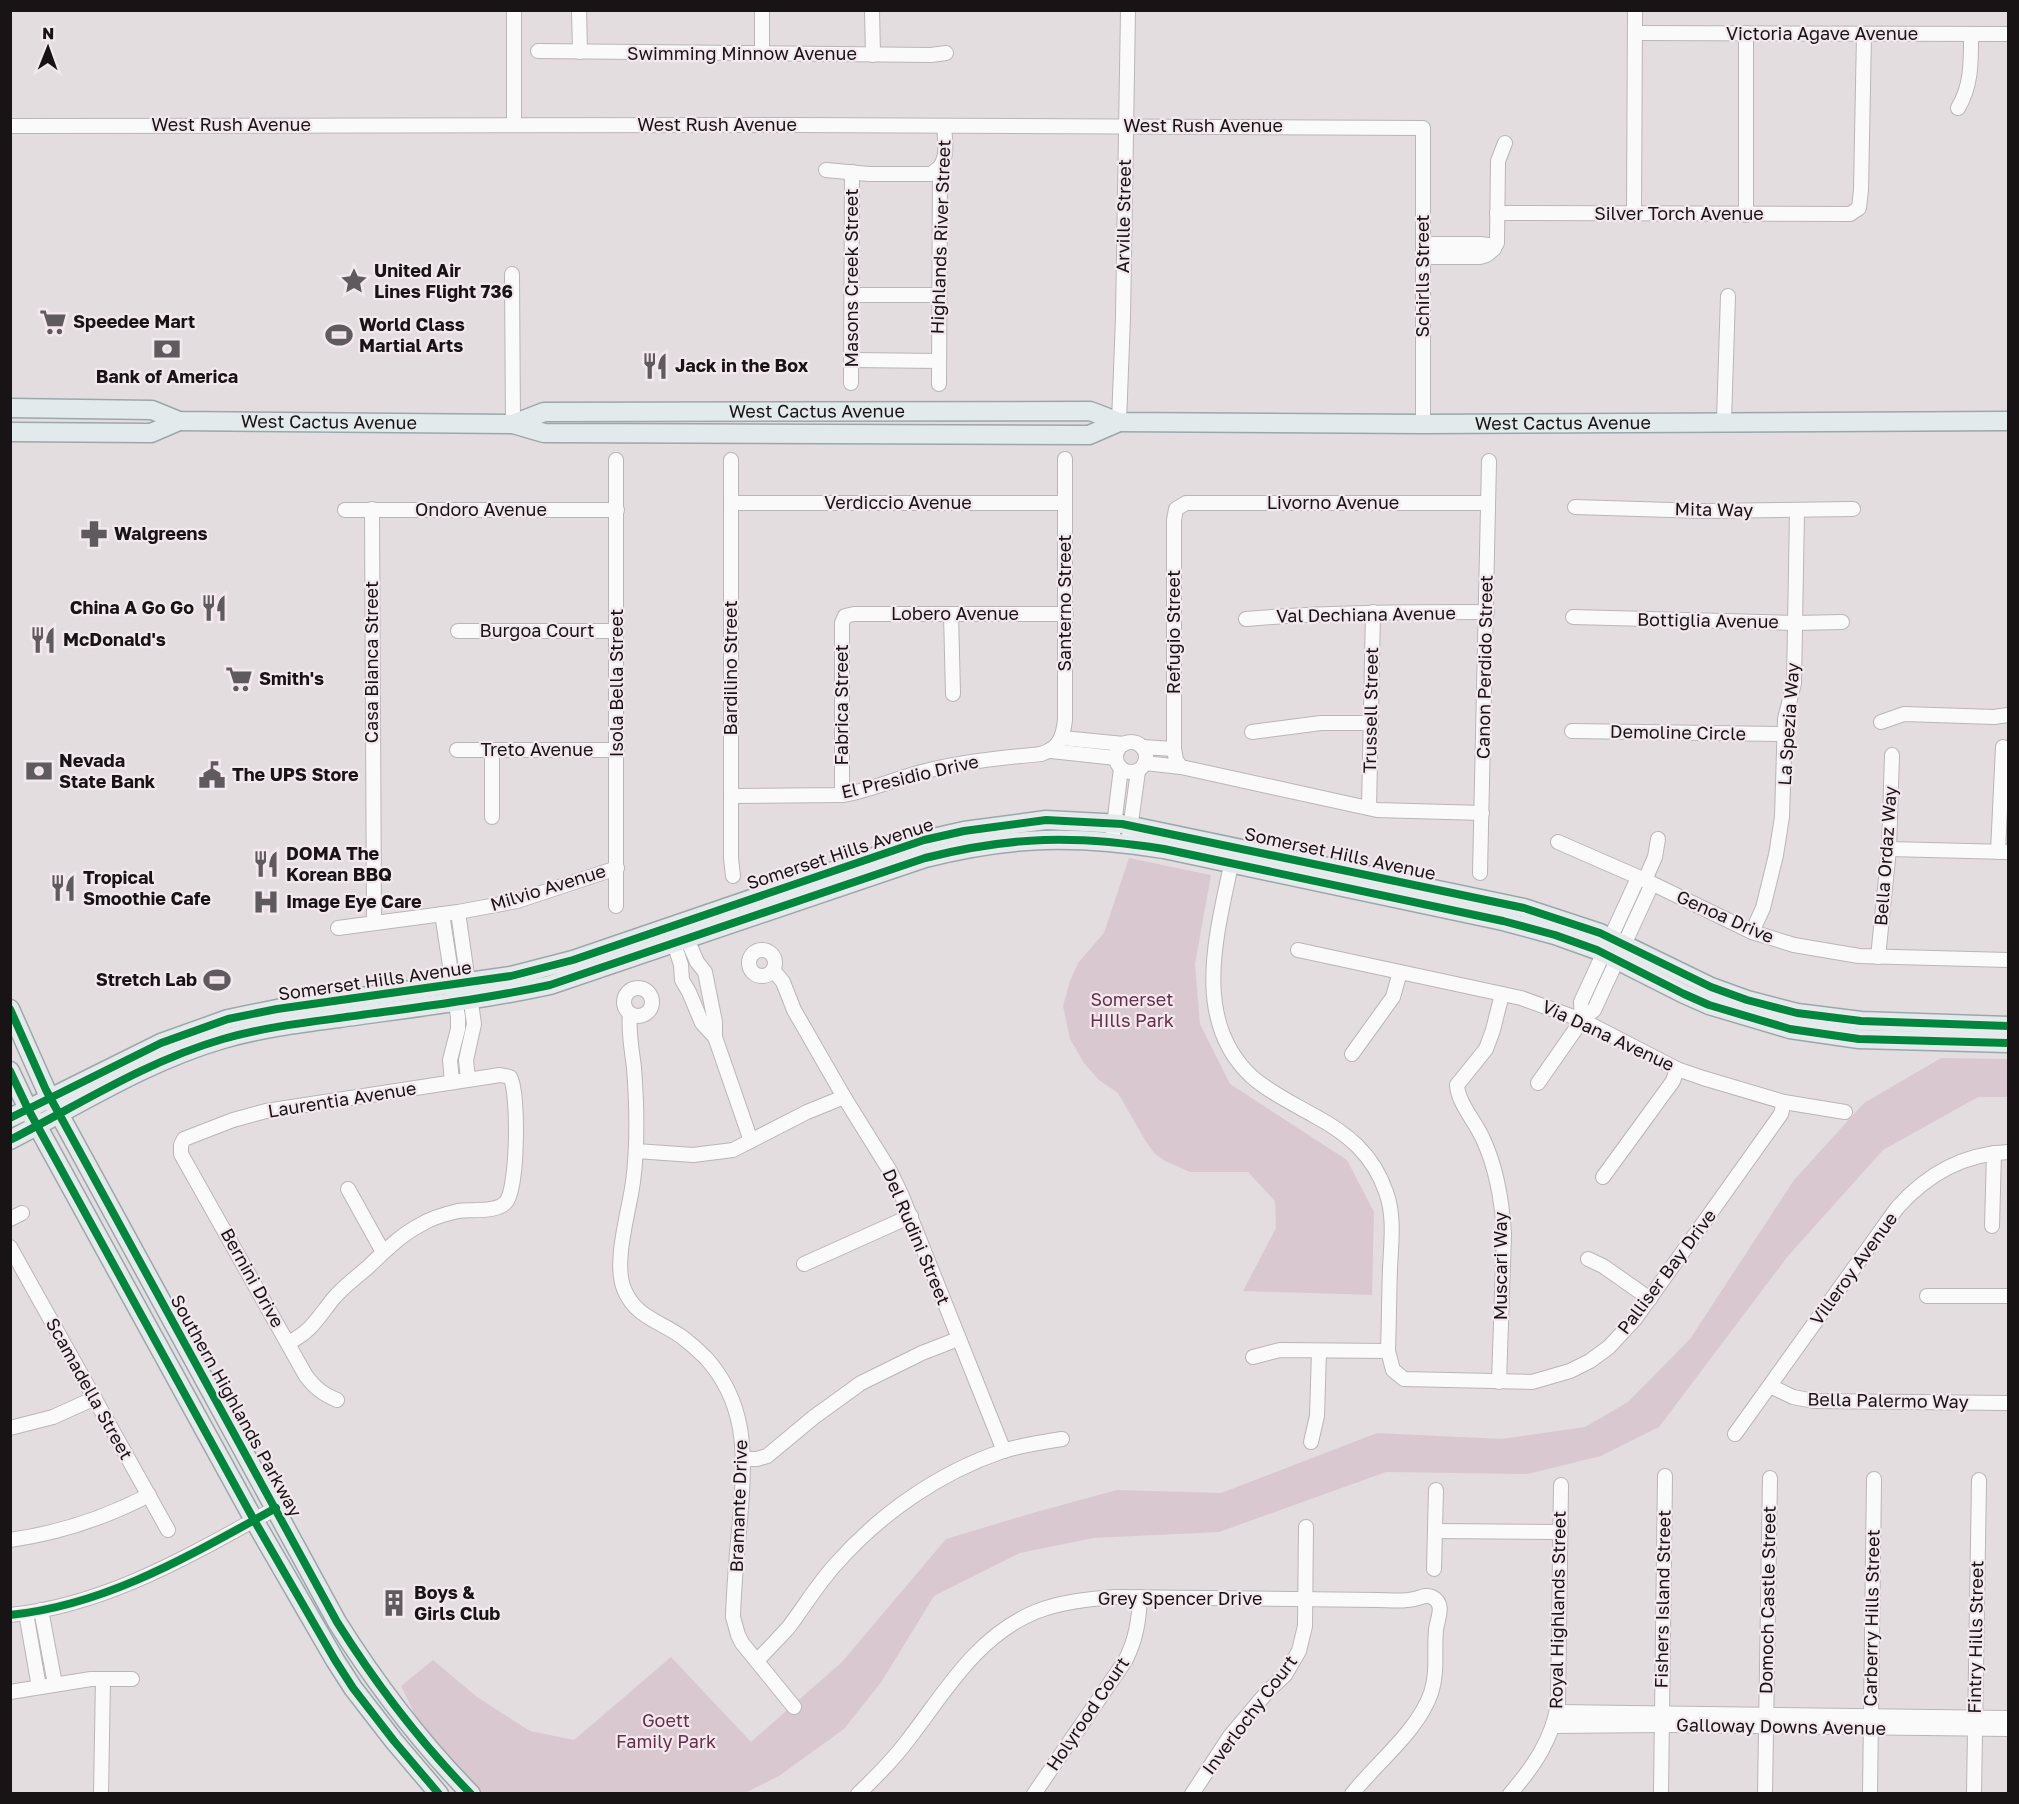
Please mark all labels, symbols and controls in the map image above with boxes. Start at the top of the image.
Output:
north arrow [18,18,78,78]
street label: Victoria Agave Avenue [1726,22,1918,44]
text: N [42,23,55,43]
street label: Swimming Minnow Avenue [627,42,857,64]
street label: West Rush Avenue [151,113,311,135]
street label: West Rush Avenue [637,113,797,135]
street label: West Rush Avenue [1123,114,1283,136]
street label: Highlands River Street [926,139,954,335]
street label: Arville Street [1111,159,1135,273]
street label: Masons Creek Street [840,188,862,368]
street label: Silver Torch Avenue [1594,202,1764,224]
street label: Schirlls Street [1411,214,1433,338]
place label: United Air Lines Flight 736 [374,259,513,302]
place icon: United Air Lines Flight 736 [339,266,369,296]
supermarket icon: Speedee Mart [38,307,68,337]
place label: Speedee Mart [73,310,195,332]
place label: World Class Martial Arts [359,313,465,356]
sports icon: World Class Martial Arts [324,320,354,350]
bank icon: Bank of America [152,334,182,364]
restaurant icon: Jack in the Box [640,351,670,381]
place label: Jack in the Box [675,354,809,376]
place label: Bank of America [96,365,238,387]
street label: West Cactus Avenue [729,399,905,422]
street label: West Cactus Avenue [241,410,417,433]
street label: West Cactus Avenue [1475,411,1651,434]
street label: Verdiccio Avenue [824,491,972,513]
street label: Livorno Avenue [1267,491,1399,513]
street label: Mita Way [1675,497,1754,521]
street label: Ondoro Avenue [415,498,547,520]
pharmacy icon: Walgreens [79,519,109,549]
place label: Walgreens [114,522,208,544]
street label: Santerno Street [1053,535,1075,671]
street label: Refugio Street [1162,570,1184,694]
street label: Canon Perdido Street [1471,575,1497,759]
street label: Casa Bianca Street [360,581,382,743]
restaurant icon: China A Go Go [199,593,229,623]
place label: China A Go Go [70,596,194,618]
street label: Bardilino Street [719,600,741,736]
street label: Val Dechiana Avenue [1276,601,1456,627]
street label: Lobero Avenue [891,602,1019,624]
street label: Bottiglia Avenue [1637,608,1779,632]
street label: Isola Bella Street [605,609,627,757]
street label: Burgoa Court [480,619,594,641]
restaurant icon: McDonald's [28,625,58,655]
place label: McDonald's [63,628,166,650]
street label: Fabrica Street [830,644,852,766]
street label: Trussell Street [1358,647,1382,773]
street label: La Spezia Way [1773,662,1803,786]
supermarket icon: Smith's [224,664,254,694]
place label: Smith's [259,667,324,689]
street label: Demoline Circle [1610,720,1746,744]
street label: Treto Avenue [481,738,593,760]
place label: Nevada State Bank [59,749,156,792]
street label: El Presidio Drive [839,750,981,803]
bank icon: Nevada State Bank [24,756,54,786]
public building icon: The UPS Store [197,760,227,790]
place label: The UPS Store [232,763,359,785]
street label: Bella Ordaz Way [1869,785,1901,927]
street label: Somerset Hills Avenue [744,812,936,894]
street label: Somerset Hills Avenue [1243,822,1438,884]
place label: DOMA The Korean BBQ [286,842,392,885]
restaurant icon: DOMA The Korean BBQ [251,849,281,879]
street label: Milvio Avenue [487,859,608,915]
place label: Tropical Smoothie Cafe [83,866,211,909]
restaurant icon: Tropical Smoothie Cafe [48,873,78,903]
street label: Genoa Drive [1673,885,1778,947]
hospital icon: Image Eye Care [251,887,281,917]
place label: Image Eye Care [286,890,422,912]
street label: Somerset Hills Avenue [277,956,473,1004]
sports icon: Stretch Lab [202,965,232,995]
place label: Stretch Lab [96,968,197,990]
park label: Somerset HIlls Park [1090,988,1174,1031]
street label: Via Dana Avenue [1539,995,1678,1075]
street label: Laurentia Avenue [266,1076,418,1122]
street label: Del Rudini Street [878,1165,955,1308]
street label: Palliser Bay Drive [1612,1205,1720,1338]
street label: Villeroy Avenue [1805,1208,1901,1329]
street label: Muscari Way [1489,1212,1511,1320]
street label: Bernini Drive [216,1224,289,1331]
street label: Southern Highlands Parkway [167,1291,307,1520]
street label: Scamadella Street [42,1314,138,1463]
street label: Bella Palermo Way [1807,1388,1969,1412]
street label: Bramante Drive [725,1439,751,1573]
street label: Domoch Castle Street [1754,1506,1780,1694]
street label: Fishers Island Street [1649,1509,1675,1689]
street label: Royal Highlands Street [1544,1511,1570,1709]
street label: Carberry Hills Street [1858,1529,1884,1707]
street label: Fintry Hills Street [1963,1560,1987,1714]
place label: Boys & Girls Club [414,1581,500,1624]
street label: Grey Spencer Drive [1098,1587,1262,1609]
building icon: Boys & Girls Club [379,1588,409,1618]
street label: Inverlochy Court [1197,1650,1301,1778]
street label: Holyrood Court [1041,1652,1133,1775]
park label: Goett Family Park [616,1709,716,1752]
street label: Galloway Downs Avenue [1676,1713,1886,1739]

